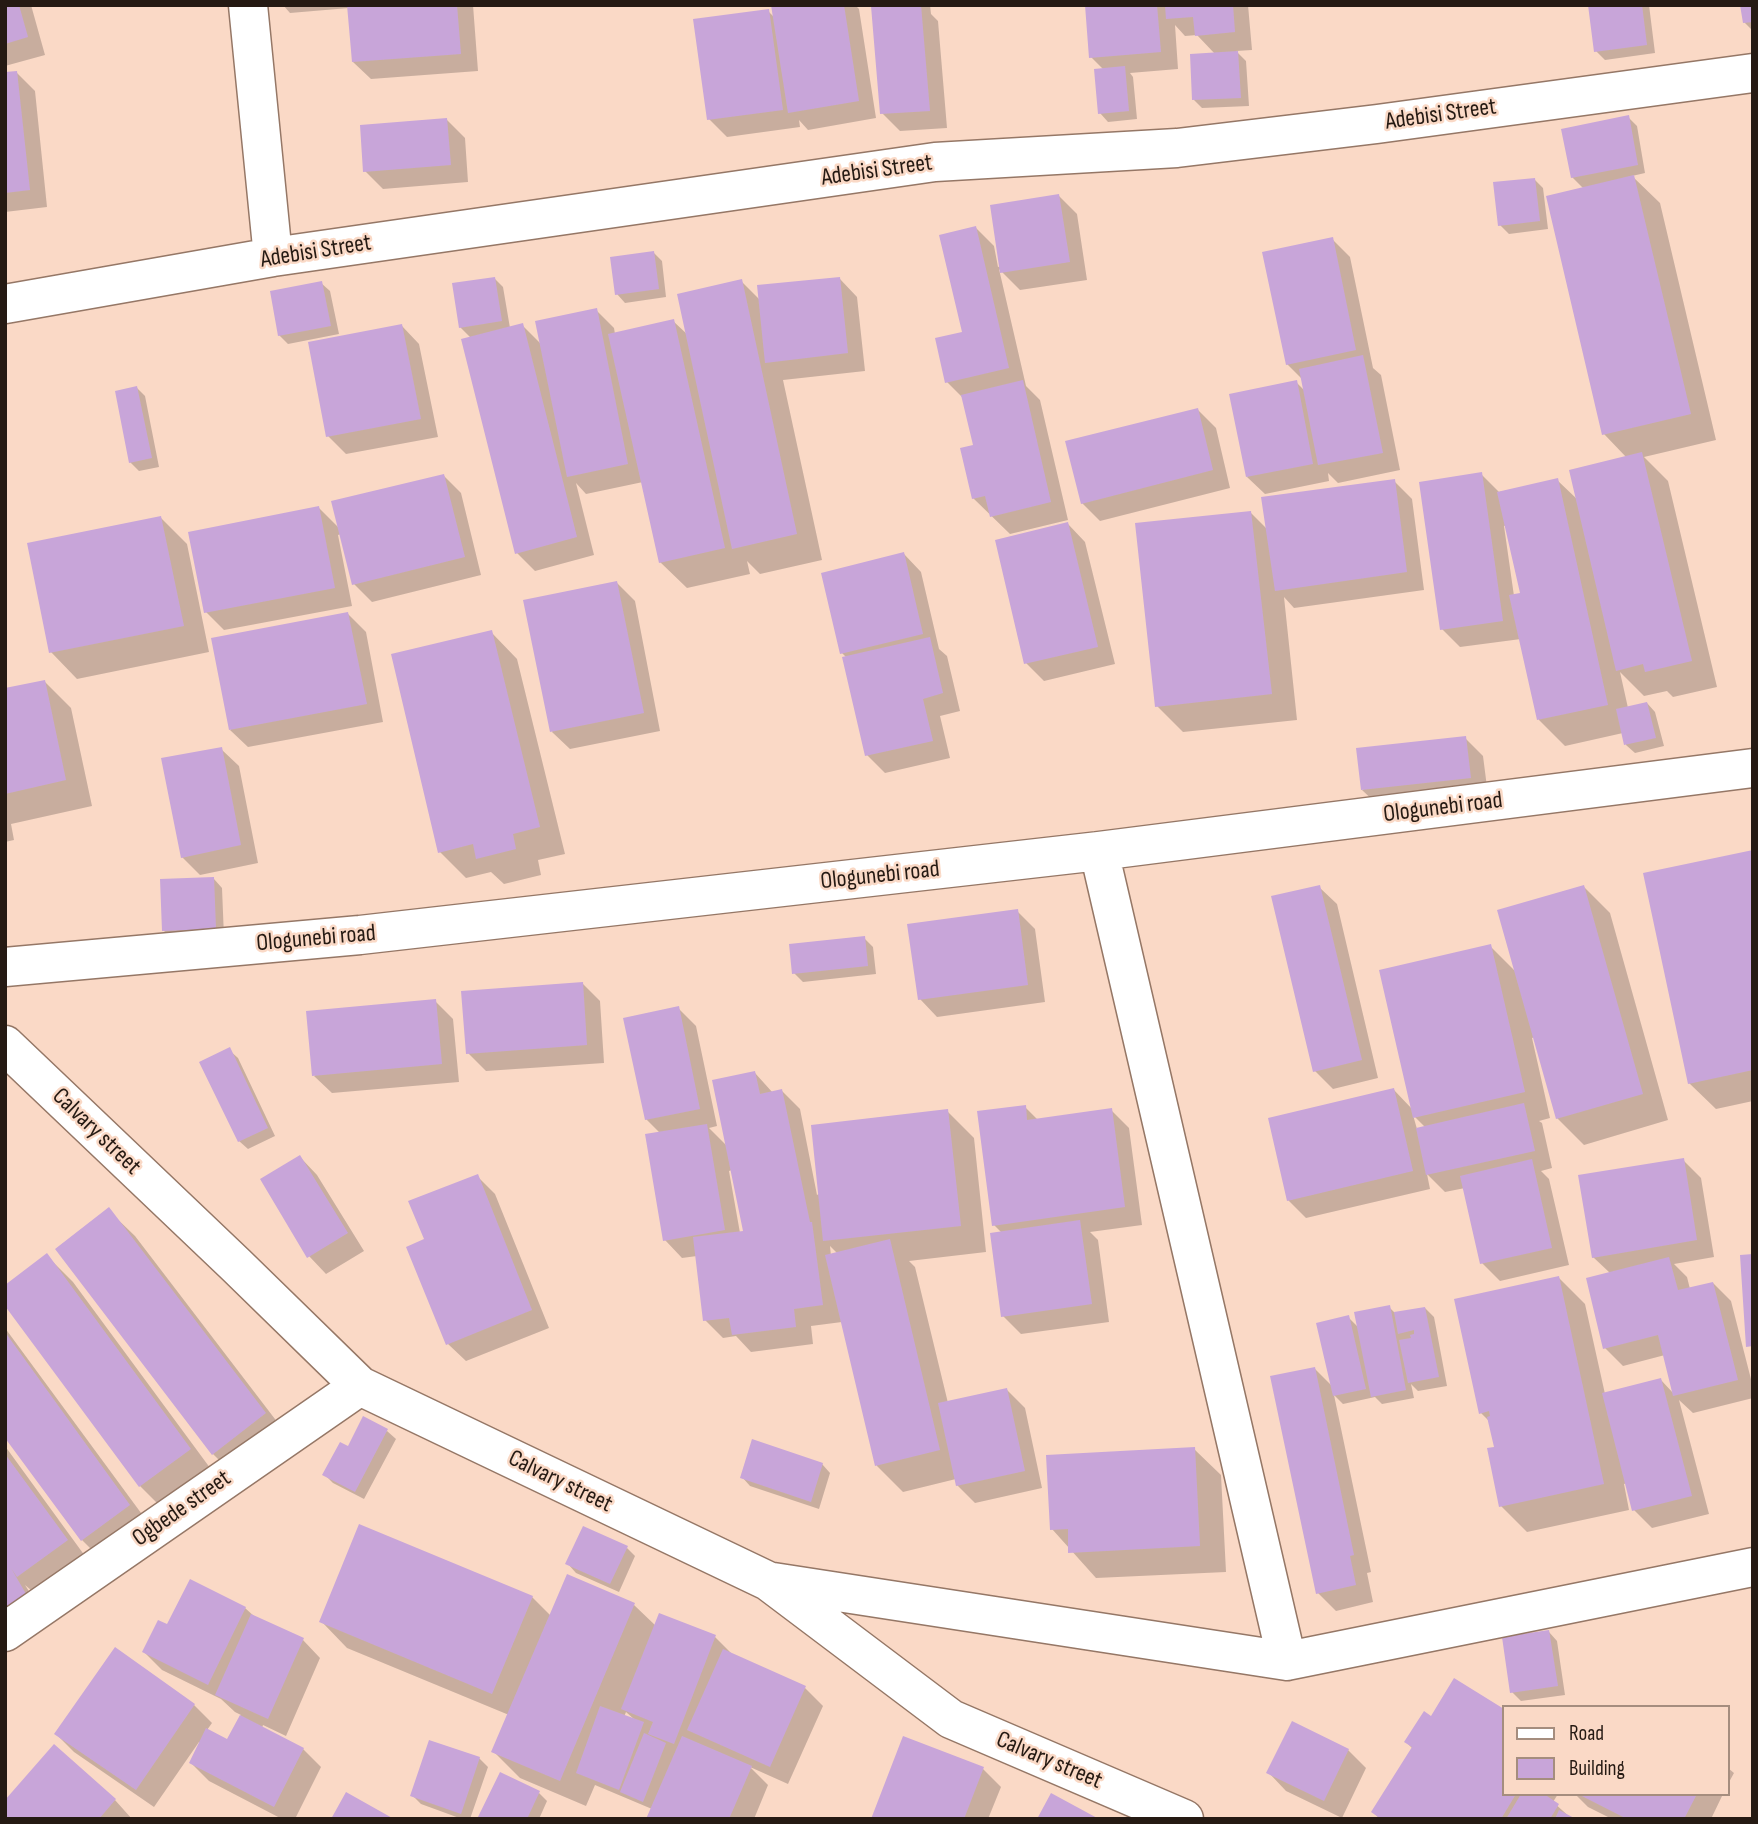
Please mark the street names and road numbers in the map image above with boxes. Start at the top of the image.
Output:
street label: Adebisi Street [1384,93,1498,137]
street label: Adebisi Street [820,149,934,193]
street label: Adebisi Street [259,229,373,275]
street label: Ologunebi road [1382,786,1504,830]
street label: Ologunebi road [819,855,941,897]
street label: Ologunebi road [255,919,377,959]
street label: Calvary street [46,1083,146,1181]
street label: Calvary street [503,1444,617,1520]
street label: Ogbede street [127,1465,237,1553]
street label: Calvary street [992,1726,1106,1796]

